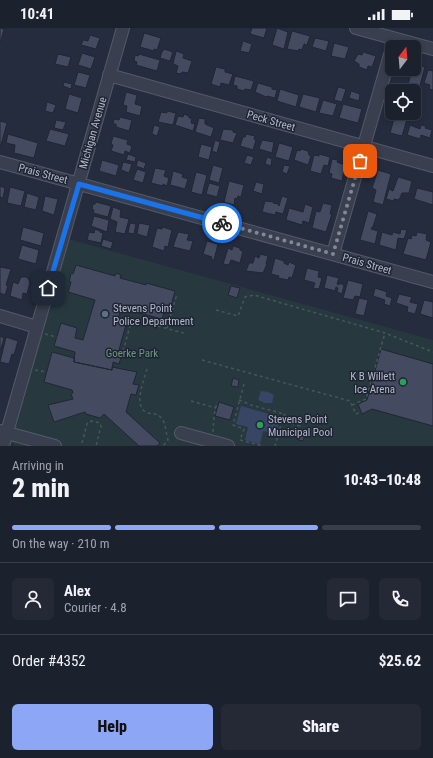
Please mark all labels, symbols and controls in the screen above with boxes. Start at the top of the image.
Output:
text: 10:41 [20,5,54,23]
north arrow [385,40,421,76]
map controls [385,40,421,120]
button: locate [385,84,421,120]
street label: Michigan Avenue [77,96,109,170]
street label: Peck Street [245,108,297,134]
pin [343,144,377,178]
icon: bag [349,150,371,172]
street label: Prais Street [17,161,69,187]
courier [202,203,242,243]
icon: bike [211,212,233,234]
street label: Prais Street [341,251,393,277]
pin [31,271,65,305]
icon: home [37,277,59,299]
place label: Stevens Point Police Department [113,302,193,328]
marker: Stevens Point Police Department [100,309,110,319]
park label: Goerke Park [106,347,158,360]
place label: K B Willett Ice Arena [350,370,395,396]
marker: K B Willett Ice Arena [398,377,408,387]
place label: Stevens Point Municipal Pool [268,413,332,439]
marker: Stevens Point Municipal Pool [255,420,265,430]
text: Arriving in [12,458,64,473]
text: 10:43–10:48 [343,471,421,489]
text: 2 min [12,473,70,503]
text: On the way · 210 m [12,536,109,551]
button: person [12,578,54,620]
button: chat [327,578,369,620]
button: phone [379,578,421,620]
text: Alex [64,582,91,600]
text: Courier · 4.8 [64,600,127,615]
text: Order #4352 [12,652,86,670]
text: $25.62 [379,652,421,670]
button: Help [12,704,213,750]
button: Share [221,704,421,750]

